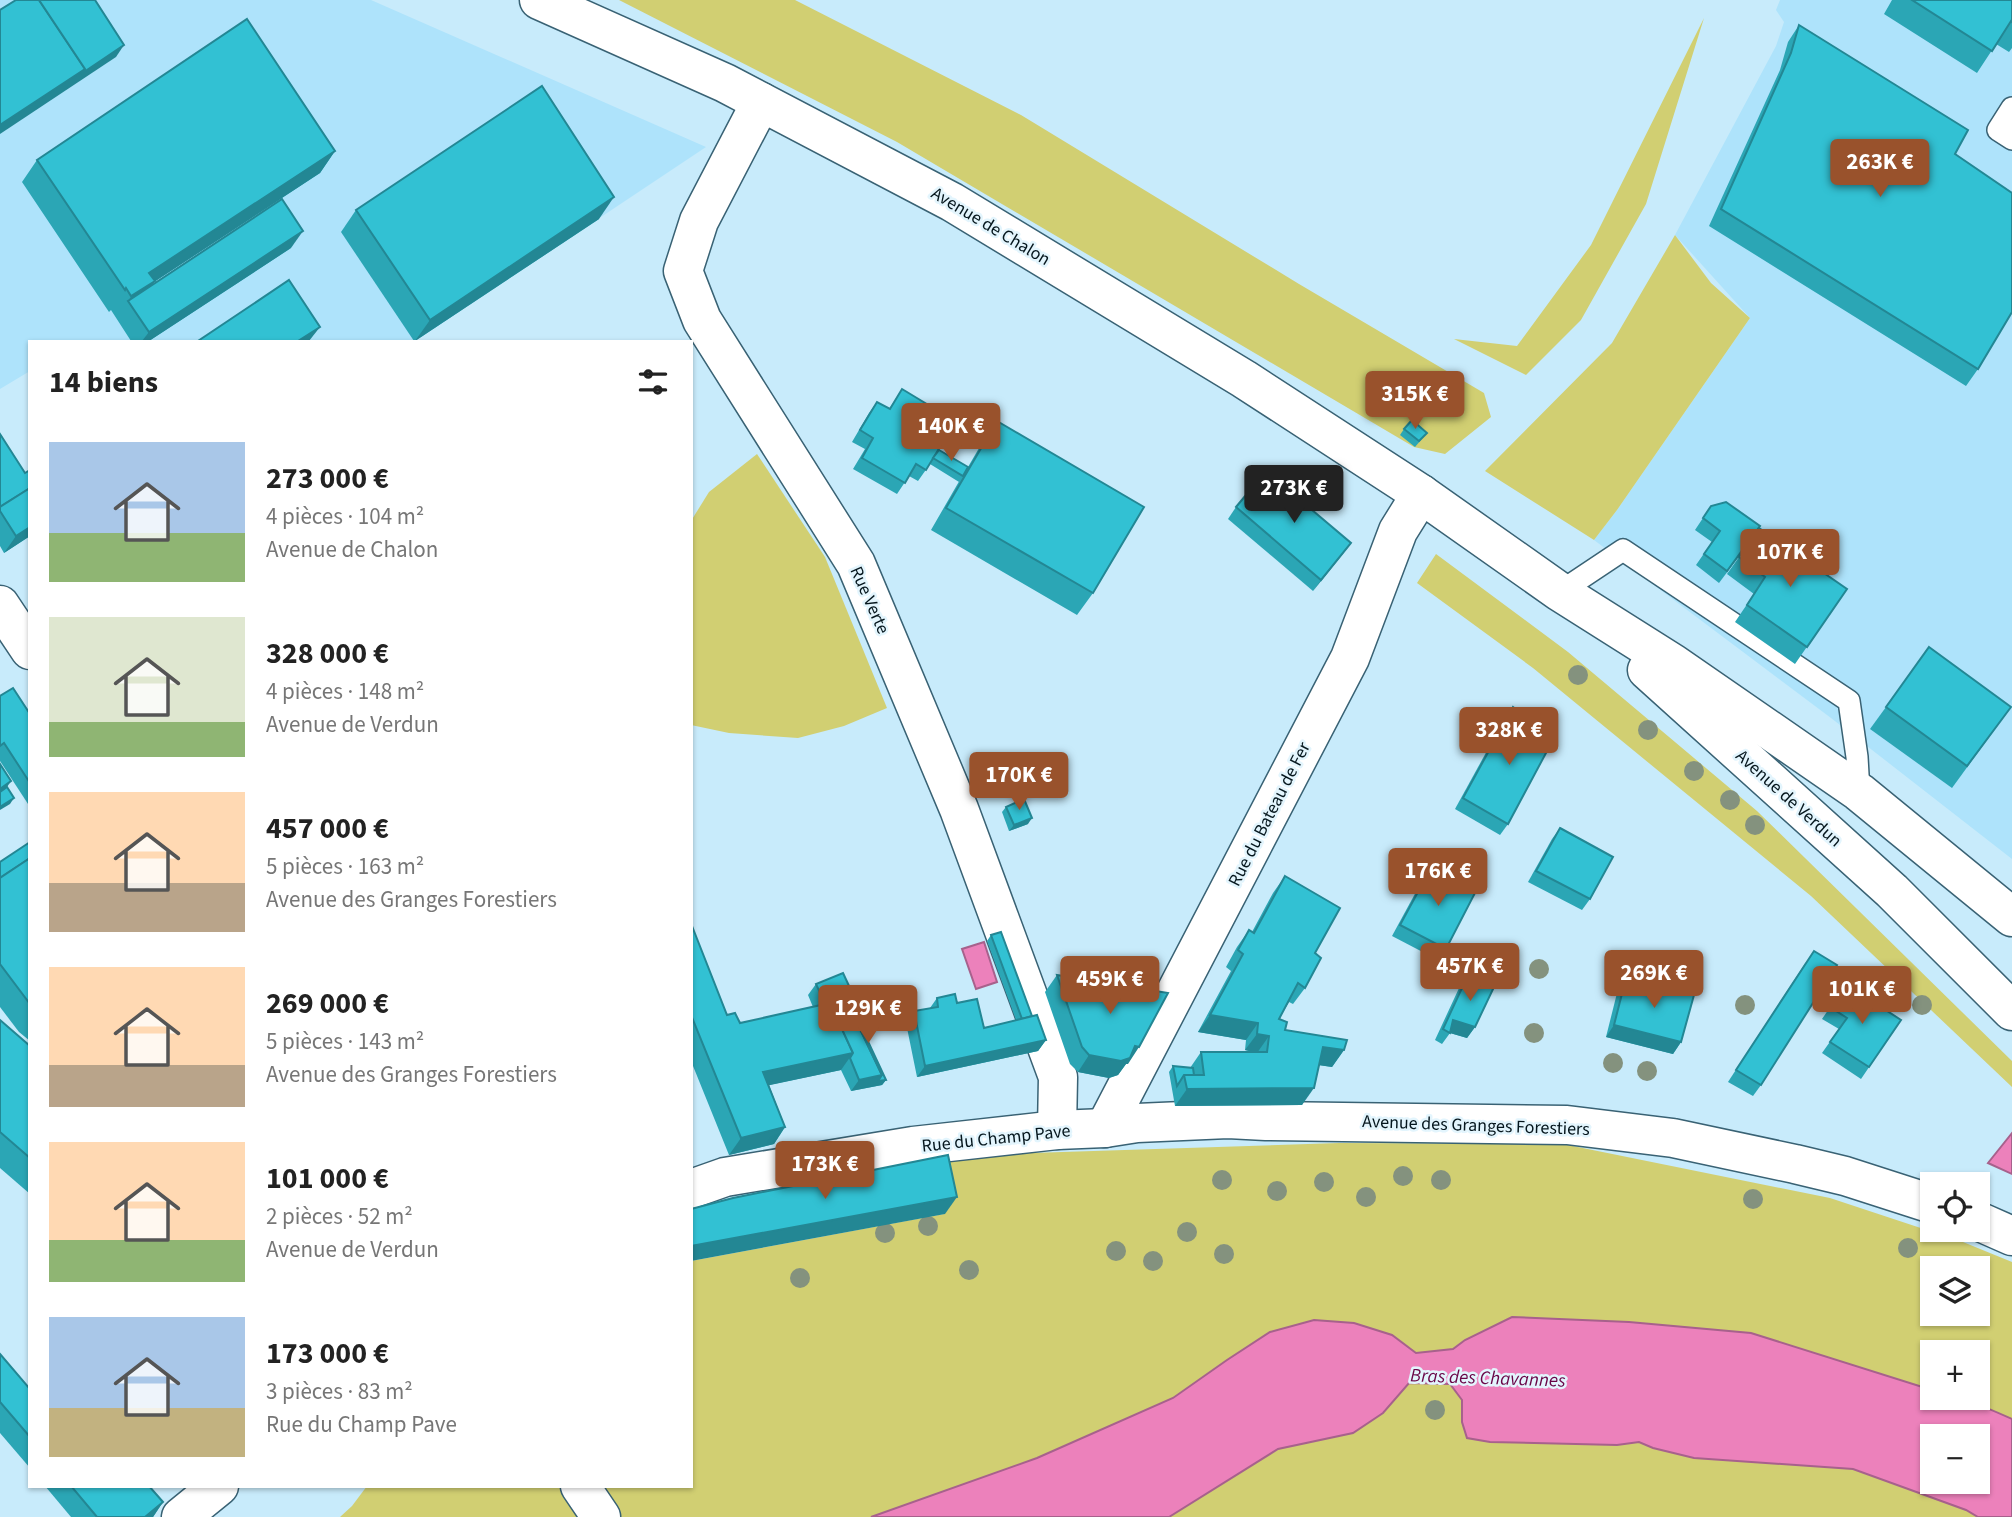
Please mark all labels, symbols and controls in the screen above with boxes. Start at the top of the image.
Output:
pin: 263K € [1823,140,1937,199]
text: 263K € [1846,145,1914,178]
street label: Avenue de Chalon [926,181,1055,272]
text: 14 biens [49,361,158,404]
icon: filters [634,363,672,401]
pin: 315K € [1358,372,1472,431]
text: 315K € [1381,377,1449,410]
pin: 140K € [894,404,1008,463]
text: 140K € [917,409,985,442]
text: 273 000 € [266,457,389,500]
pin: 273K € [1237,466,1351,525]
icon: home [105,470,189,554]
text: 273K € [1260,471,1328,504]
text: 4 pièces · 104 m² [266,500,424,533]
pin: 107K € [1733,530,1847,589]
text: Avenue de Chalon [266,533,438,566]
text: 107K € [1756,535,1824,568]
street label: Rue Verte [844,562,896,638]
text: 328 000 € [266,632,389,675]
icon: home [105,645,189,729]
text: 4 pièces · 148 m² [266,675,424,708]
text: Avenue de Verdun [266,708,439,741]
pin: 328K € [1452,708,1566,767]
text: 328K € [1475,713,1543,746]
street label: Rue du Bateau de Fer [1222,737,1317,891]
street label: Avenue de Verdun [1730,744,1847,853]
pin: 170K € [962,752,1076,812]
text: 170K € [985,758,1053,791]
text: 457 000 € [266,807,389,850]
icon: home [105,820,189,904]
pin: 176K € [1381,848,1495,908]
text: 5 pièces · 163 m² [266,850,424,883]
text: 176K € [1404,854,1472,887]
text: Avenue des Granges Forestiers [266,883,557,916]
pin: 457K € [1413,944,1527,1003]
text: 457K € [1436,949,1504,982]
pin: 269K € [1597,950,1711,1010]
pin: 459K € [1053,956,1167,1016]
text: 269K € [1620,956,1688,989]
text: 459K € [1076,962,1144,995]
pin: 101K € [1805,967,1919,1026]
text: 101K € [1828,972,1896,1005]
text: 269 000 € [266,982,389,1025]
pin: 129K € [811,986,925,1045]
text: 129K € [834,991,902,1024]
icon: home [105,995,189,1079]
text: 5 pièces · 143 m² [266,1025,424,1058]
text: Avenue des Granges Forestiers [266,1058,557,1091]
street label: Avenue des Granges Forestiers [1362,1109,1590,1142]
street label: Rue du Champ Pave [920,1118,1072,1159]
pin: 173K € [768,1142,882,1201]
text: 173K € [791,1147,859,1180]
text: 101 000 € [266,1157,389,1200]
icon: home [105,1170,189,1254]
map controls [1920,1172,1990,1494]
button: locate [1920,1172,1990,1242]
text: 2 pièces · 52 m² [266,1200,413,1233]
text: Avenue de Verdun [266,1233,439,1266]
button: layers [1920,1256,1990,1326]
text: 173 000 € [266,1332,389,1375]
button: + [1920,1340,1990,1410]
icon: home [105,1345,189,1429]
water label: Bras des Chavannes [1410,1362,1566,1395]
text: 3 pièces · 83 m² [266,1375,413,1408]
text: Rue du Champ Pave [266,1408,457,1441]
button: − [1920,1424,1990,1494]

